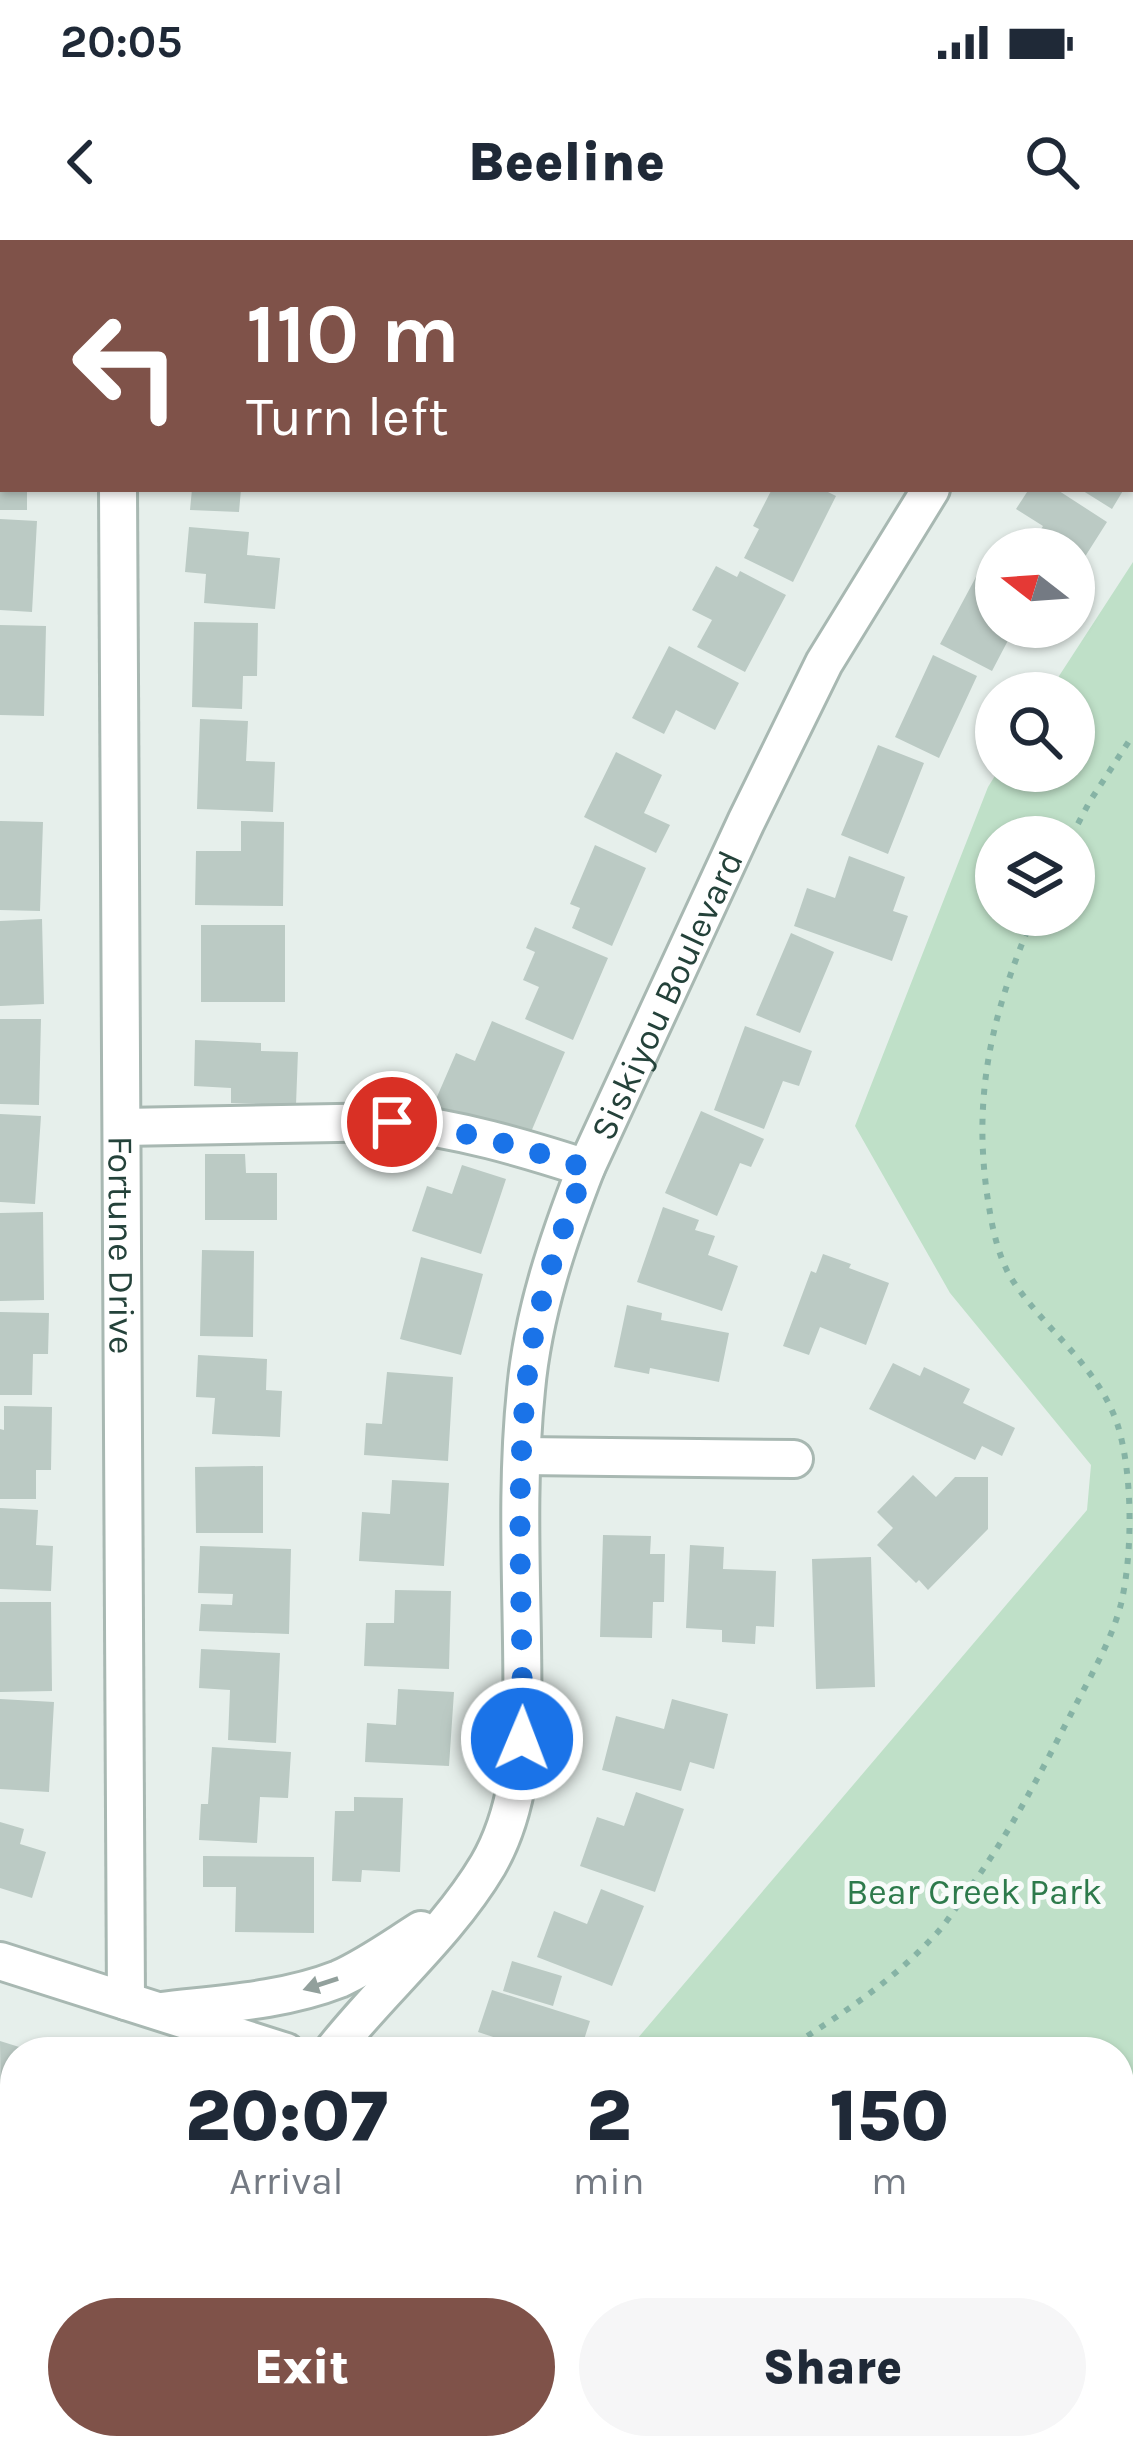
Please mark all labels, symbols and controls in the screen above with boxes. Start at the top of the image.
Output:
text: 20:05 [60,16,182,68]
icon: back [48,129,114,195]
icon: search [1019,129,1085,195]
text: Beeline [468,130,665,194]
text: 110 m [246,285,460,383]
icon: left [48,288,204,444]
text: Turn left [246,385,449,449]
north arrow [975,528,1095,648]
map controls [975,528,1095,936]
button: search [975,672,1095,792]
button: layers [975,816,1095,936]
street label: Siskiyou Boulevard [582,844,752,1147]
pin [341,1071,443,1173]
icon: arrive [359,1089,425,1155]
street label: Fortune Drive [99,1135,143,1355]
position arrow [459,1676,585,1802]
park label: Bear Creek Park [846,1871,1102,1913]
one-way arrow [303,1976,339,1994]
text: 20:07 [185,2074,388,2158]
text: 2 [586,2074,631,2158]
text: 150 [830,2074,949,2158]
text: Arrival [229,2158,344,2204]
text: min [573,2158,645,2204]
text: m [871,2158,907,2204]
button: Exit [48,2298,555,2436]
button: Share [579,2298,1086,2436]

